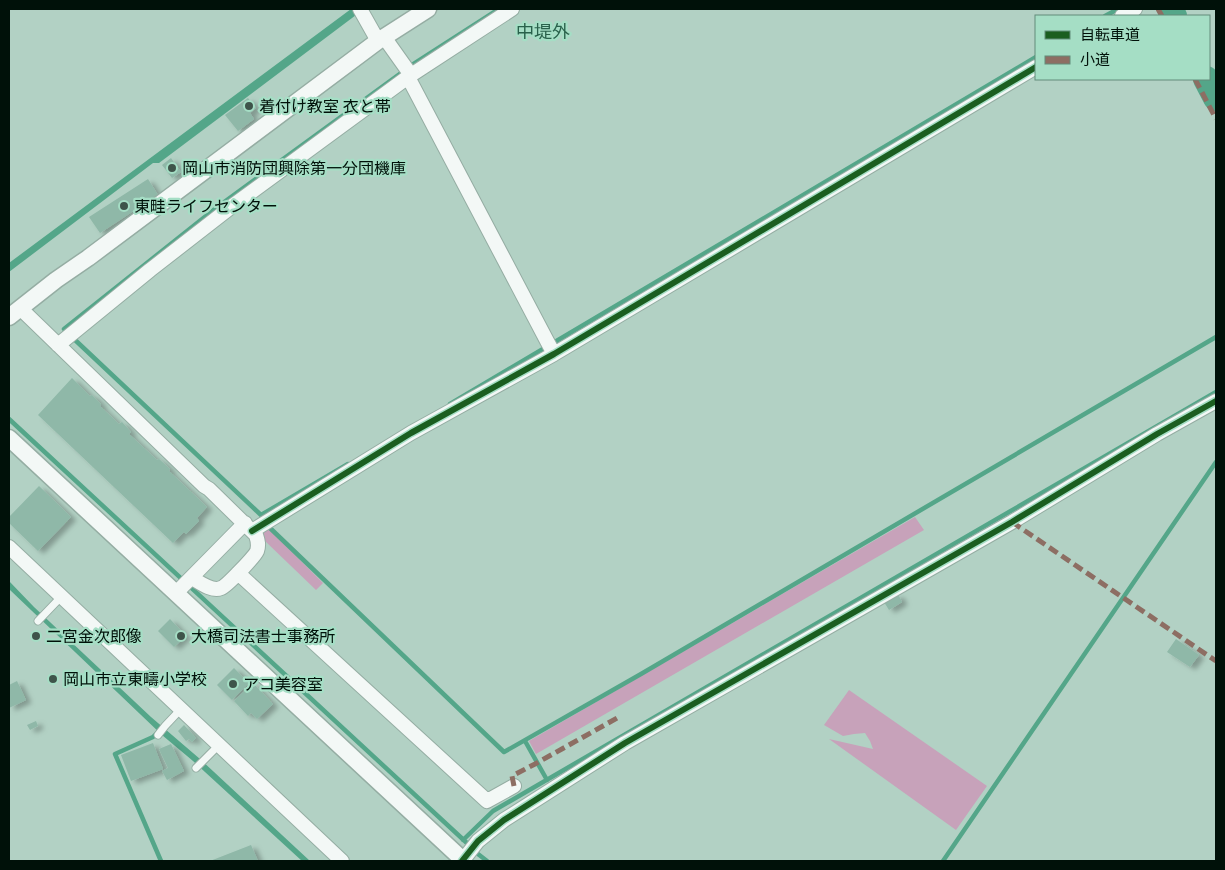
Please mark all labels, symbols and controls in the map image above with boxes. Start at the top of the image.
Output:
legend [1035,15,1210,80]
district label: 中堤外 [516,21,570,42]
text: 自転車道 [1080,26,1140,43]
text: 小道 [1080,51,1110,68]
place label: 着付け教室 衣と帯 [259,97,391,116]
marker: 着付け教室 衣と帯 [243,100,255,112]
place label: 岡山市消防団興除第一分団機庫 [182,159,406,178]
marker: 岡山市消防団興除第一分団機庫 [166,162,178,174]
place label: 東畦ライフセンター [134,197,278,216]
marker: 東畦ライフセンター [118,200,130,212]
place label: 二宮金次郎像 [46,627,142,646]
place label: 大橋司法書士事務所 [191,627,335,646]
marker: 二宮金次郎像 [30,630,42,642]
marker: 大橋司法書士事務所 [175,630,187,642]
place label: 岡山市立東疇小学校 [63,670,207,689]
marker: 岡山市立東疇小学校 [47,673,59,685]
place label: アコ美容室 [243,675,323,694]
marker: アコ美容室 [227,678,239,690]

